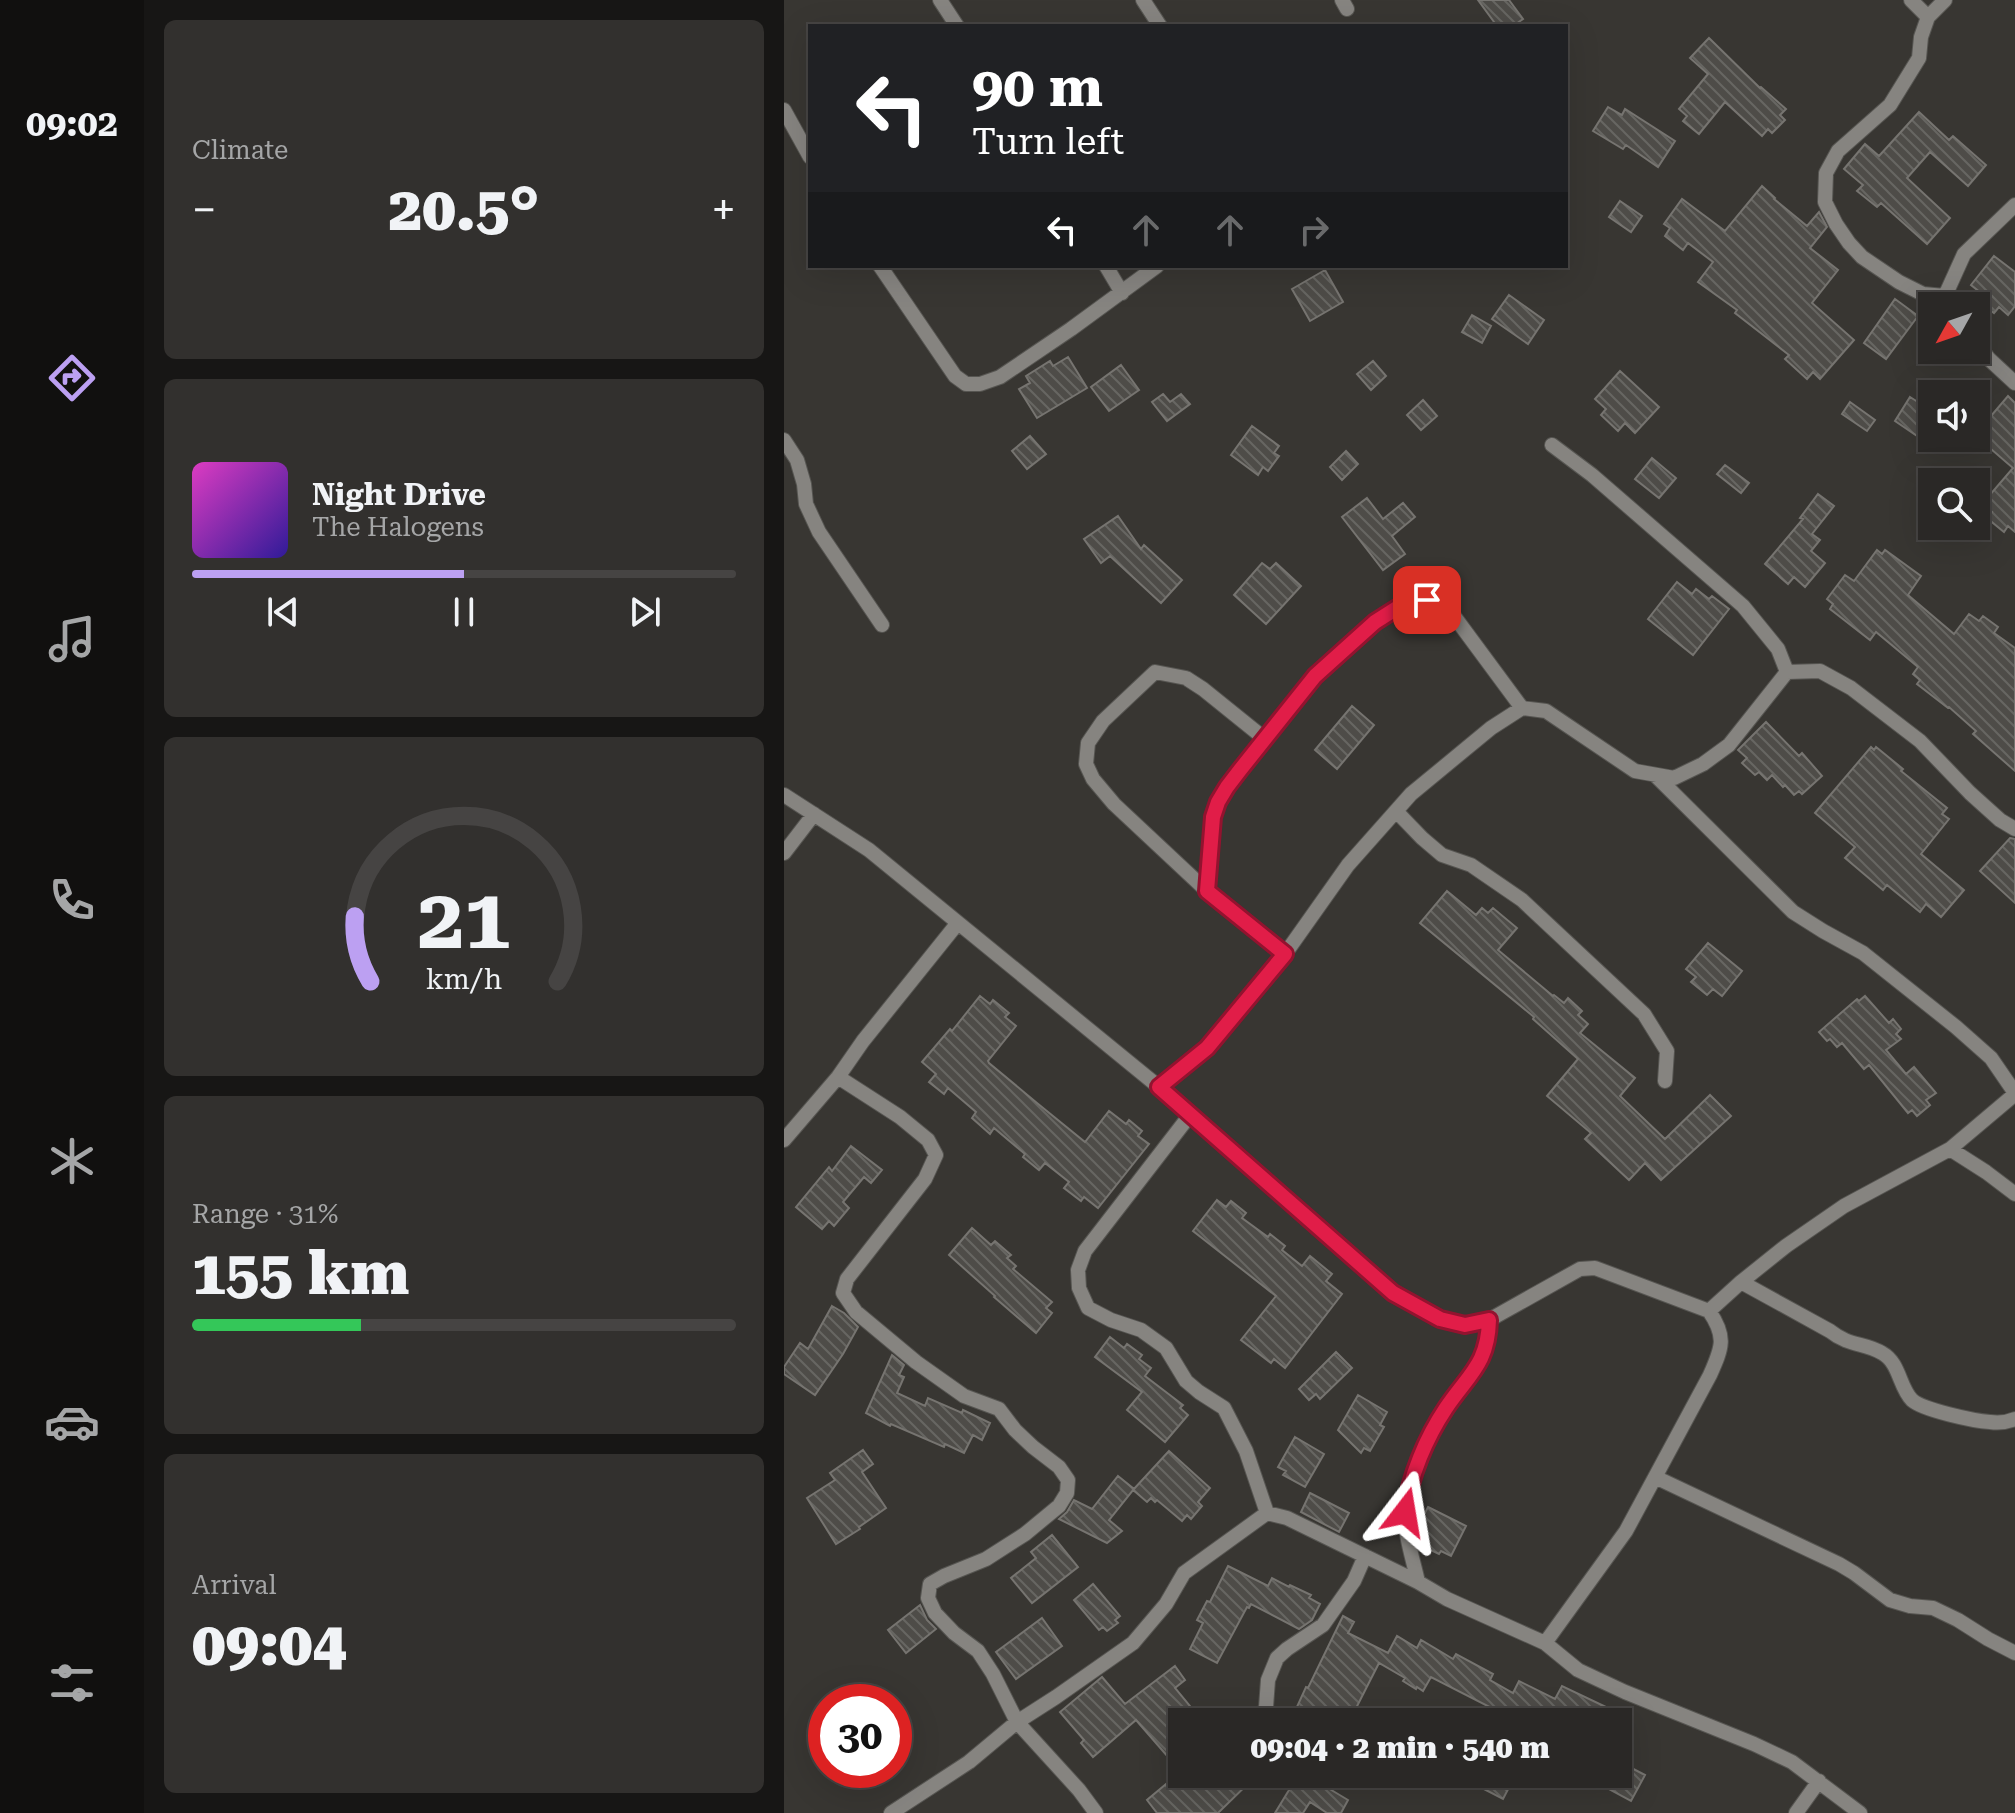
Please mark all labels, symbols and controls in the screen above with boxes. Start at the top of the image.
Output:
text: 90 m [972,54,1103,120]
icon: left [840,56,944,160]
text: 09:02 [26,103,118,145]
text: Turn left [972,121,1124,163]
text: Climate [192,135,288,165]
text: 20.5° [389,174,539,245]
text: − [192,184,217,236]
text: + [711,184,736,236]
icon: left [1040,208,1084,252]
icon: ahead [1124,208,1168,252]
icon: ahead [1208,208,1252,252]
icon: right [1292,208,1336,252]
north arrow [1918,292,1990,364]
map controls [1918,292,1990,540]
icon: directions [44,350,100,406]
button: sound [1918,380,1990,452]
button: search [1918,468,1990,540]
text: Night Drive [312,477,486,512]
text: The Halogens [312,512,484,542]
pin [1393,566,1461,634]
icon: arrive [1405,578,1449,622]
icon: previous [261,590,305,634]
icon: pause [442,590,486,634]
icon: next [623,590,667,634]
icon: music [44,611,100,667]
text: 21 [417,871,511,968]
icon: phone [44,872,100,928]
text: km/h [426,963,502,997]
icon: climate [44,1133,100,1189]
text: Range · 31% [192,1199,338,1229]
text: 155 km [192,1238,409,1309]
icon: car [44,1394,100,1450]
position arrow [1363,1470,1447,1554]
text: Arrival [192,1570,277,1600]
text: 09:04 [192,1609,346,1680]
icon: filters [44,1655,100,1711]
speed limit sign: 30 [808,1684,912,1788]
text: 09:04 · 2 min · 540 m [1250,1730,1550,1765]

